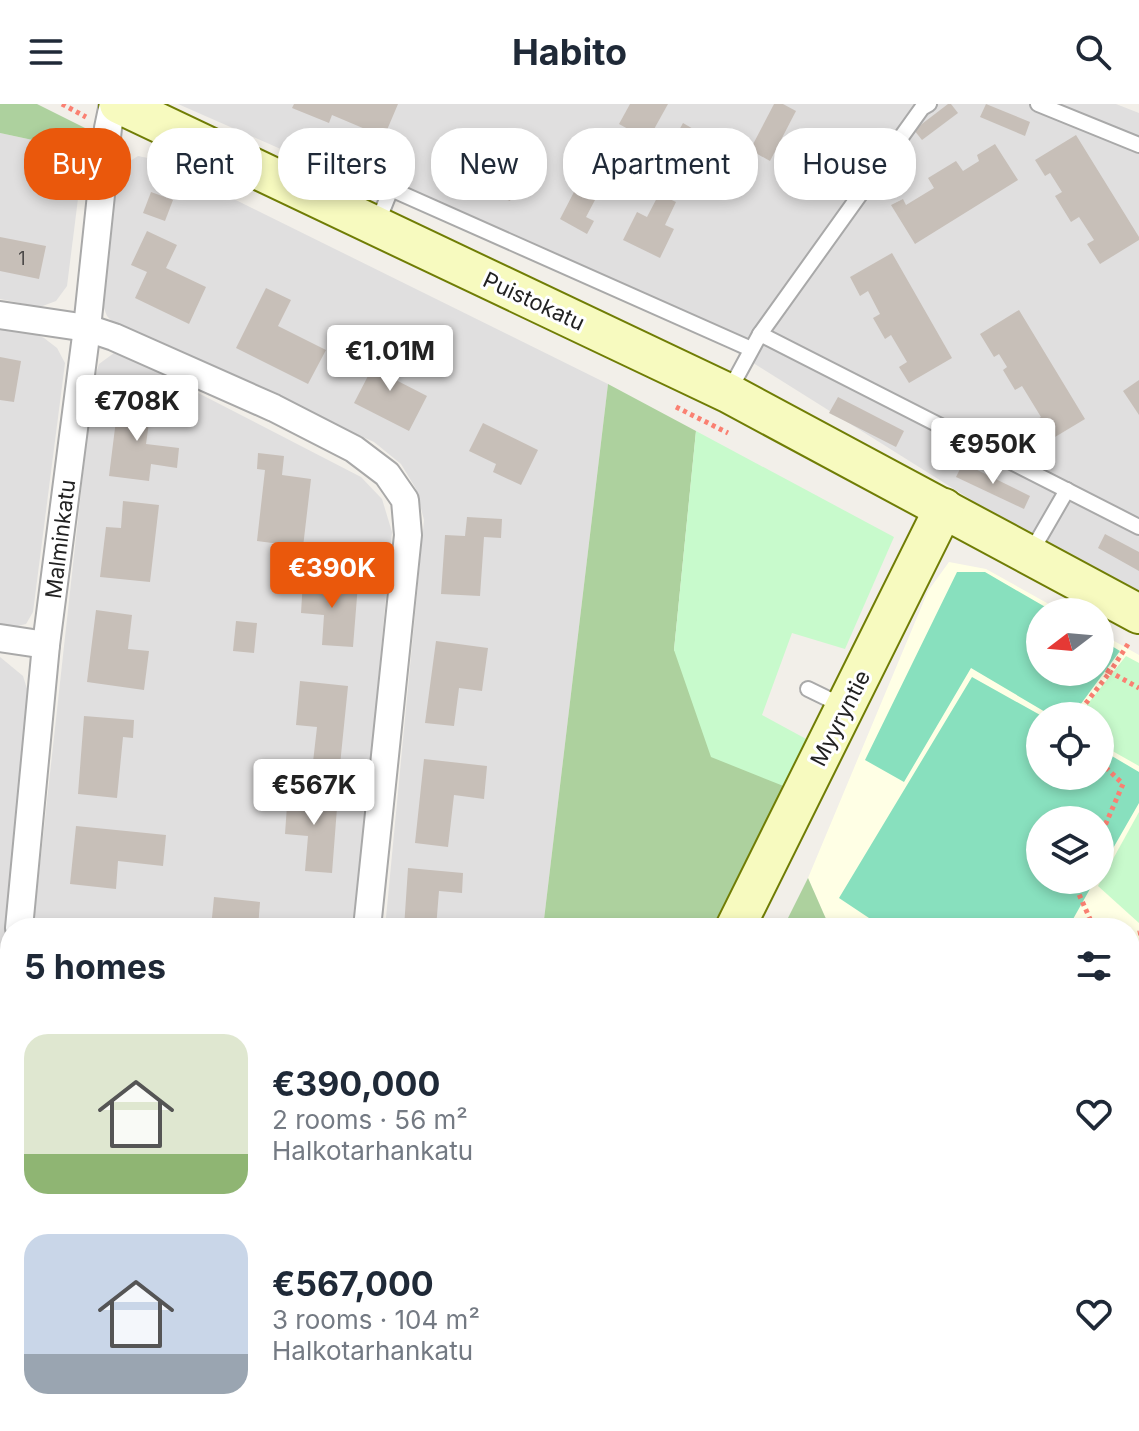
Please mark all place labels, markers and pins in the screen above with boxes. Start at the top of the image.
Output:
pin: €1.01M [325,325,455,393]
pin: €708K [81,375,193,443]
pin: €950K [937,418,1049,486]
pin: €390K [276,542,388,610]
pin: €567K [258,759,370,827]

